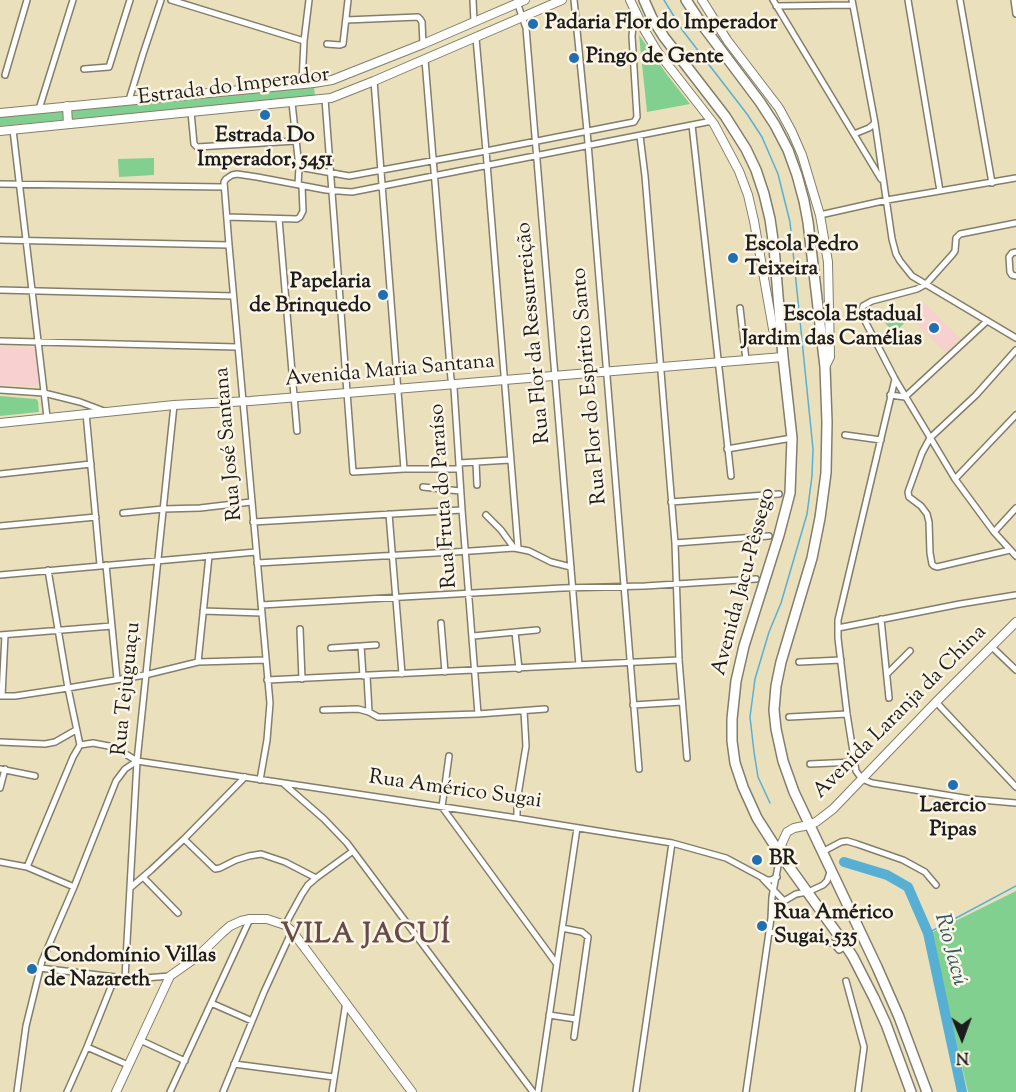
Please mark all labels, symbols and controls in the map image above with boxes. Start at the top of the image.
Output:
place label: Padaria Flor do Imperador [545,11,778,37]
marker: Padaria Flor do Imperador [526,17,540,31]
place label: Pingo de Gente [586,45,724,71]
marker: Pingo de Gente [567,51,581,65]
street label: Estrada do Imperador [137,64,331,112]
marker: Estrada Do Imperador, 5451 [258,108,272,122]
place label: Estrada Do Imperador, 5451 [197,124,333,174]
street label: Rua Flor da Ressurreição [513,221,557,445]
place label: Escola Pedro Teixeira [745,233,859,283]
marker: Escola Pedro Teixeira [726,251,740,265]
street label: Rua Flor do Espírito Santo [568,266,614,506]
place label: Papelaria de Brinquedo [249,270,371,320]
marker: Papelaria de Brinquedo [376,288,390,302]
place label: Escola Estadual Jardim das Camélias [742,303,922,353]
marker: Escola Estadual Jardim das Camélias [927,321,941,335]
street label: Avenida Maria Santana [284,350,496,394]
street label: Rua José Santana [211,366,249,522]
street label: Rua Fruta do Paraíso [426,403,464,589]
street label: Avenida Jacu-Pêssego [708,485,782,679]
street label: Rua Tejuguaçu [108,621,148,757]
street label: Avenida Laranja da China [809,621,993,805]
street label: Rua Américo Sugai [367,766,543,816]
marker: Laercio Pipas [946,778,960,792]
place label: Laercio Pipas [920,794,986,844]
place label: BR [769,847,797,873]
marker: BR [750,853,764,867]
place label: Rua Américo Sugai, 535 [774,901,893,951]
water label: Rio Jacú [927,911,971,989]
marker: Rua Américo Sugai, 535 [755,919,769,933]
district label: VILA JACUÍ [281,921,451,953]
place label: Condomínio Villas de Nazareth [44,944,216,994]
marker: Condomínio Villas de Nazareth [25,962,39,976]
north arrow [932,1008,992,1068]
text: N [956,1045,969,1068]

